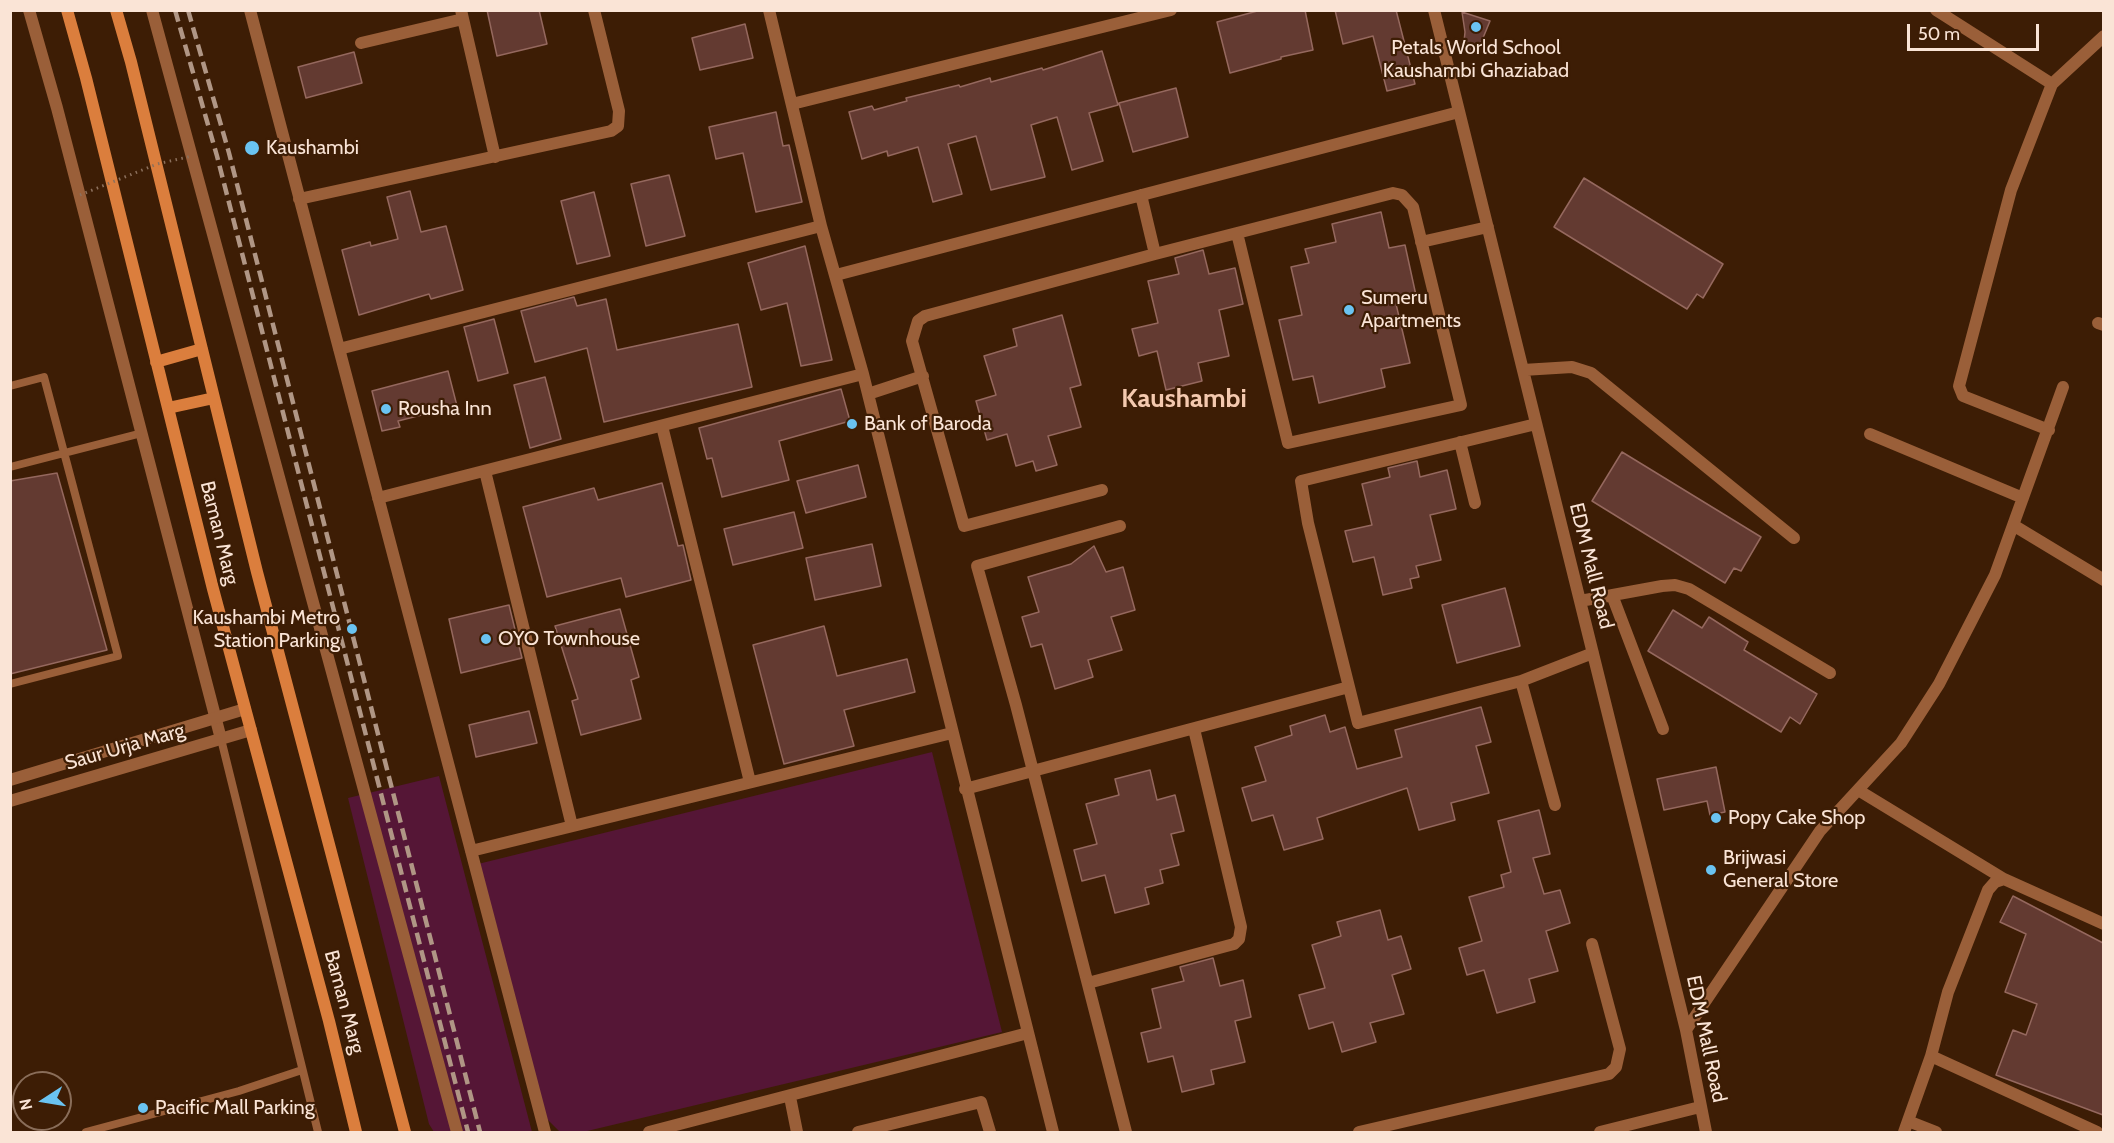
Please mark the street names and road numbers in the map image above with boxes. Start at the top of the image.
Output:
street label: Baman Marg [195,479,243,587]
street label: EDM Mall Road [1564,500,1618,632]
street label: Saur Urja Marg [62,718,188,776]
street label: Baman Marg [319,948,369,1056]
street label: EDM Mall Road [1681,973,1731,1105]

